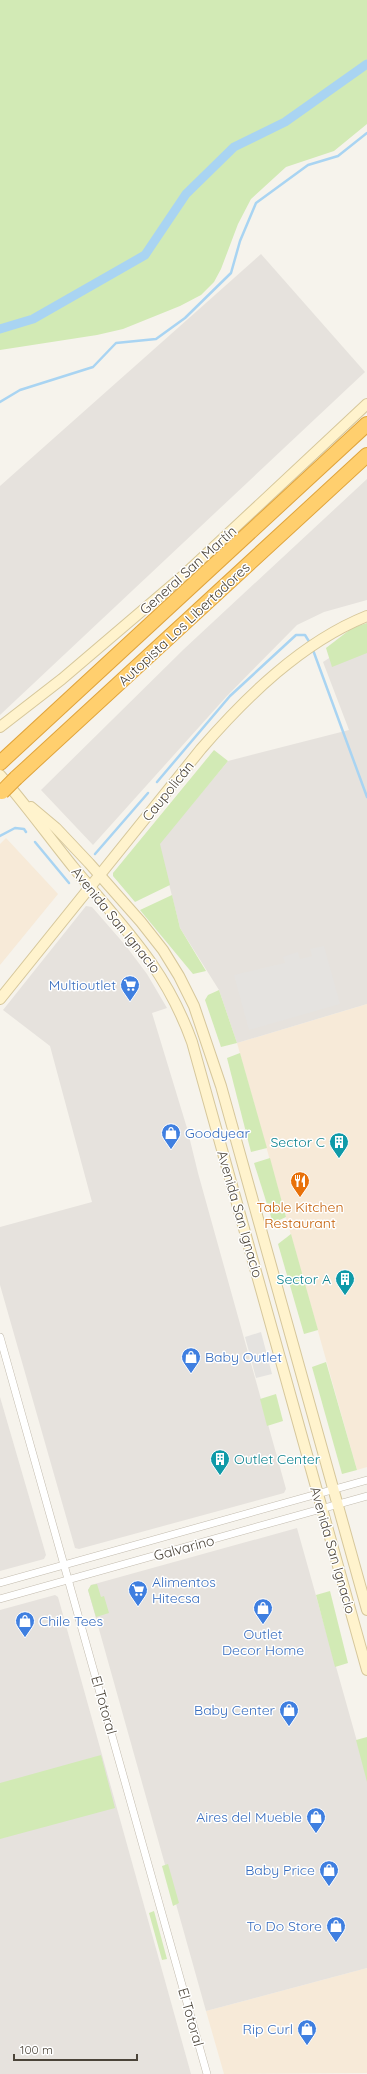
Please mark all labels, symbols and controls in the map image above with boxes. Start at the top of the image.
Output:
street label: General San Martín [136,522,240,618]
street label: Autopista Los Libertadores [114,558,254,690]
street label: Caupolicán [138,757,198,825]
street label: Avenida San Ignacio [68,863,164,977]
supermarket icon: Multioutlet [119,974,141,1002]
place label: Multioutlet [49,976,116,994]
shop icon: Goodyear [160,1122,182,1150]
place label: Goodyear [185,1124,250,1142]
building icon: Sector C [328,1131,350,1159]
place label: Sector C [270,1133,325,1151]
street label: Avenida San Ignacio [213,1148,267,1280]
restaurant icon: Table Kitchen Restaurant [289,1170,311,1198]
place label: Table Kitchen Restaurant [256,1198,344,1232]
building icon: Sector A [334,1268,356,1296]
place label: Sector A [277,1270,331,1288]
shop icon: Baby Outlet [180,1346,202,1374]
place label: Baby Outlet [205,1348,282,1366]
building icon: Outlet Center [209,1448,231,1476]
place label: Outlet Center [234,1450,321,1468]
street label: Avenida San Ignacio [306,1484,360,1616]
street label: Galvarino [152,1531,216,1565]
place label: Alimentos Hitecsa [152,1573,216,1607]
supermarket icon: Alimentos Hitecsa [127,1579,149,1607]
shop icon: Outlet Decor Home [252,1597,274,1625]
shop icon: Chile Tees [14,1610,36,1638]
place label: Chile Tees [39,1612,103,1630]
place label: Outlet Decor Home [222,1625,304,1659]
street label: El Totoral [87,1674,121,1736]
shop icon: Baby Center [278,1699,300,1727]
place label: Baby Center [194,1701,276,1719]
shop icon: Aires del Mueble [305,1806,327,1834]
place label: Aires del Mueble [196,1808,302,1826]
shop icon: Baby Price [318,1859,340,1887]
place label: Baby Price [245,1861,315,1879]
shop icon: To Do Store [325,1915,347,1943]
place label: To Do Store [246,1917,322,1935]
street label: El Totoral [174,1986,208,2048]
shop icon: Rip Curl [296,2018,318,2046]
place label: Rip Curl [243,2020,293,2038]
scale bar [14,2036,137,2062]
text: 100 m [20,2042,53,2057]

